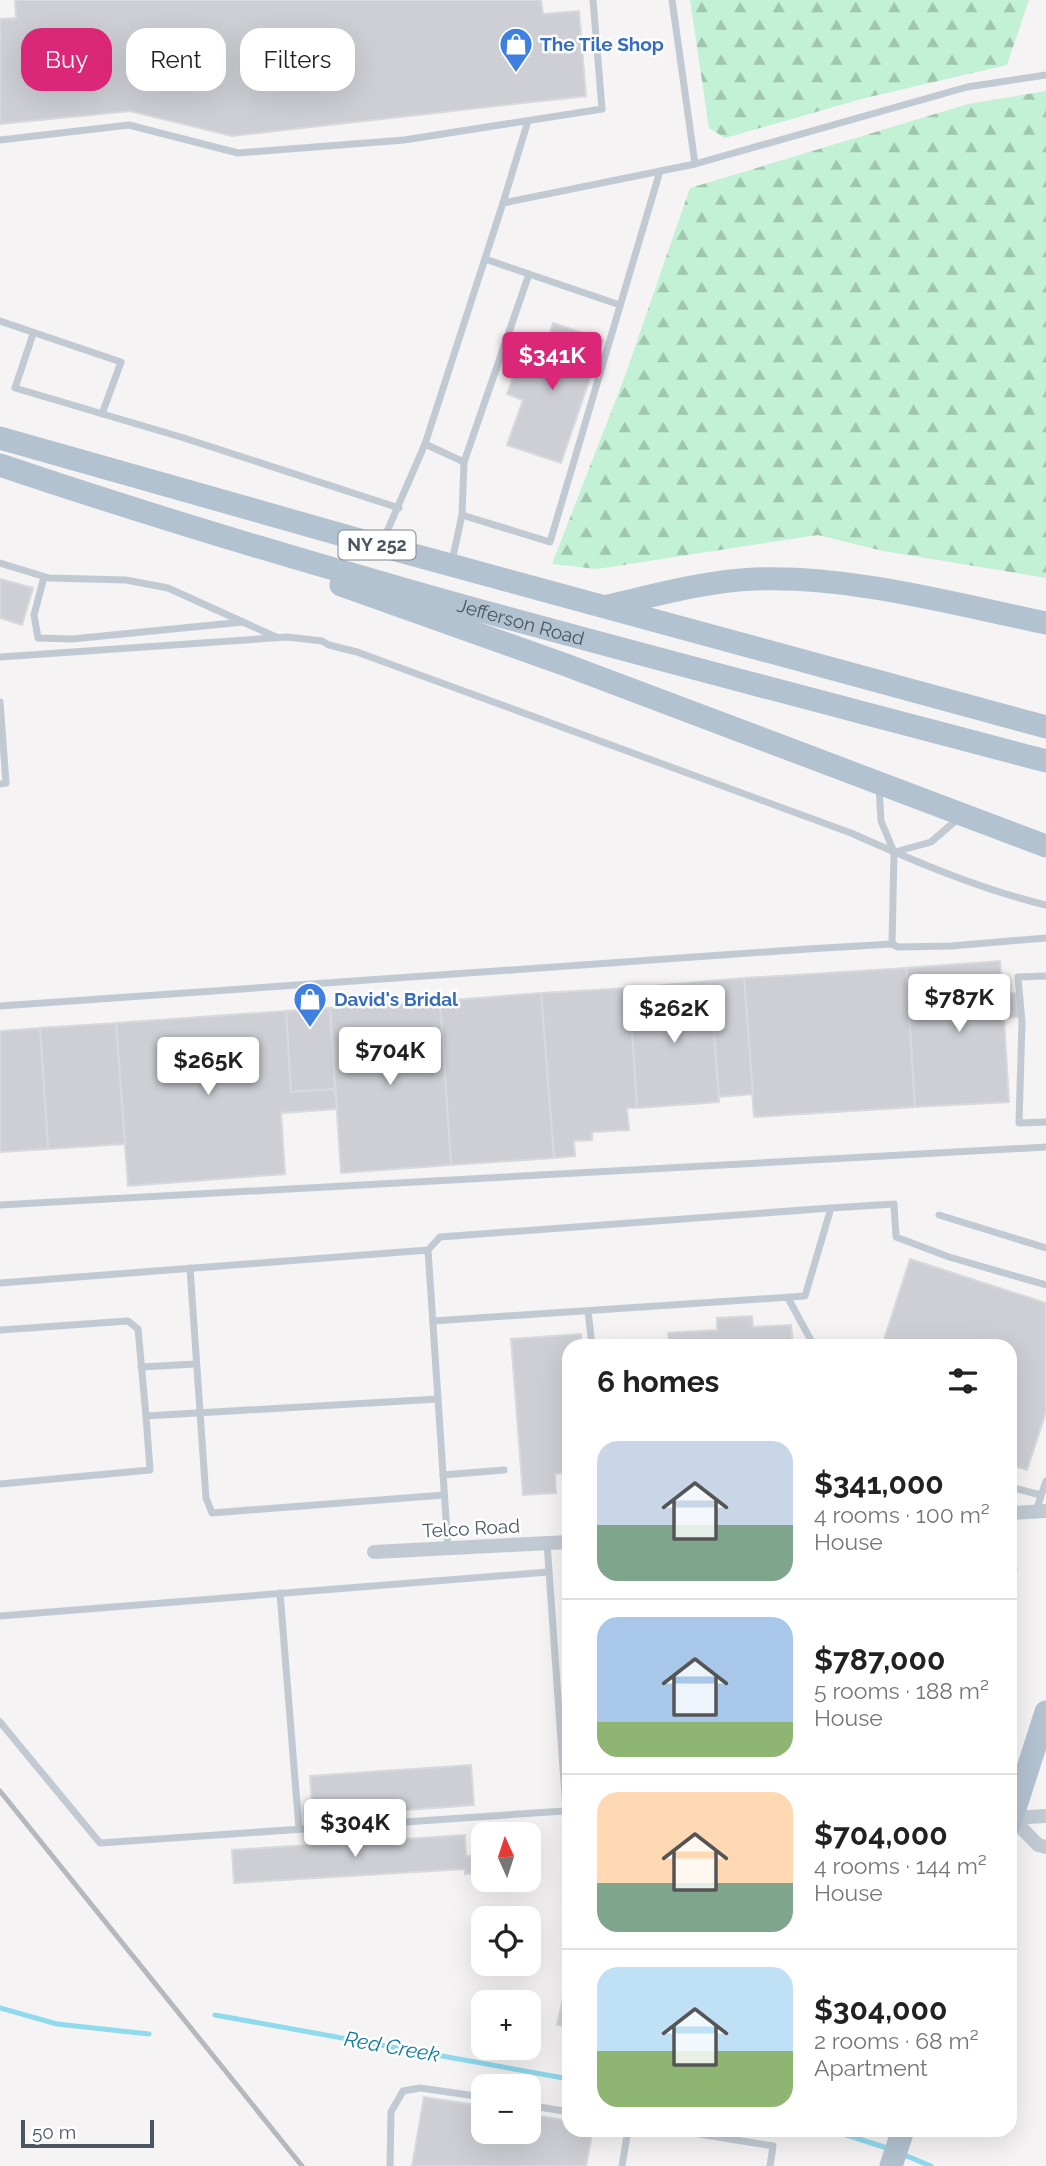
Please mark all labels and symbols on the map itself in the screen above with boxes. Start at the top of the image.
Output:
shop icon: The Tile Shop [497,25,535,74]
place label: The Tile Shop [540,33,664,55]
pin: $341K [503,332,601,392]
road number: NY 252 [338,530,416,560]
street label: Jefferson Road [455,594,587,650]
pin: $787K [910,974,1008,1034]
shop icon: David's Bridal [291,980,329,1029]
pin: $262K [625,986,723,1045]
place label: David's Bridal [334,988,459,1010]
pin: $704K [341,1028,439,1087]
pin: $265K [159,1038,257,1097]
street label: Telco Road [422,1514,520,1542]
pin: $304K [306,1800,404,1859]
north arrow [471,1822,541,1892]
water label: Red Creek [342,2026,442,2067]
scale bar [21,2117,154,2149]

